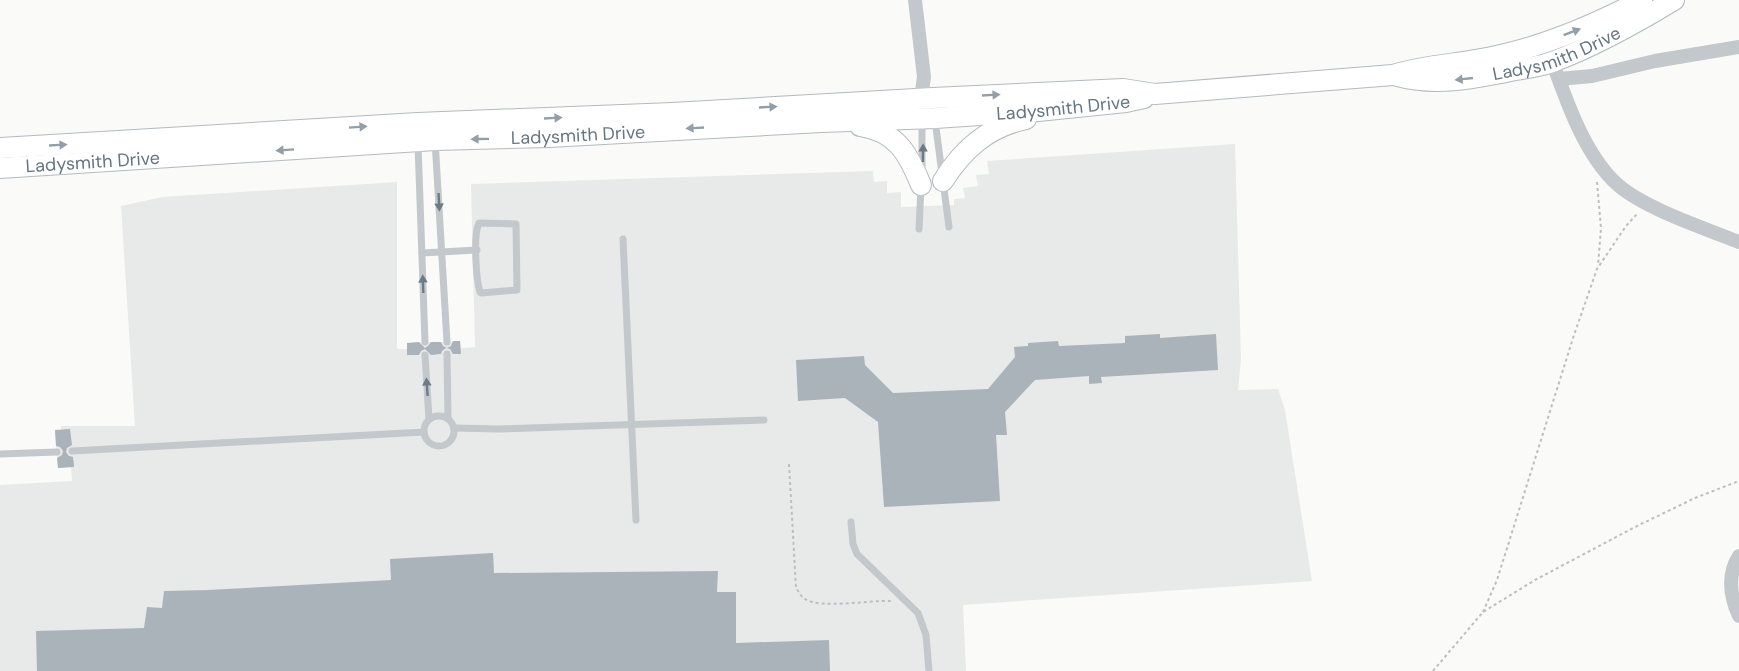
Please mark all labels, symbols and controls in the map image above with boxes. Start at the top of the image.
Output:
street label: Ladysmith Drive [1491,21,1625,86]
one-way arrow [1563,27,1581,36]
one-way arrow [1455,74,1474,84]
one-way arrow [982,90,1001,99]
street label: Ladysmith Drive [995,90,1131,126]
one-way arrow [759,103,778,112]
one-way arrow [543,113,562,122]
street label: Ladysmith Drive [511,120,646,150]
one-way arrow [348,122,367,131]
one-way arrow [686,124,705,133]
one-way arrow [470,134,489,144]
one-way arrow [49,141,68,150]
one-way arrow [918,143,928,162]
one-way arrow [276,145,295,155]
street label: Ladysmith Drive [25,146,161,178]
one-way arrow [434,193,443,212]
one-way arrow [418,274,428,293]
one-way arrow [423,377,432,396]

